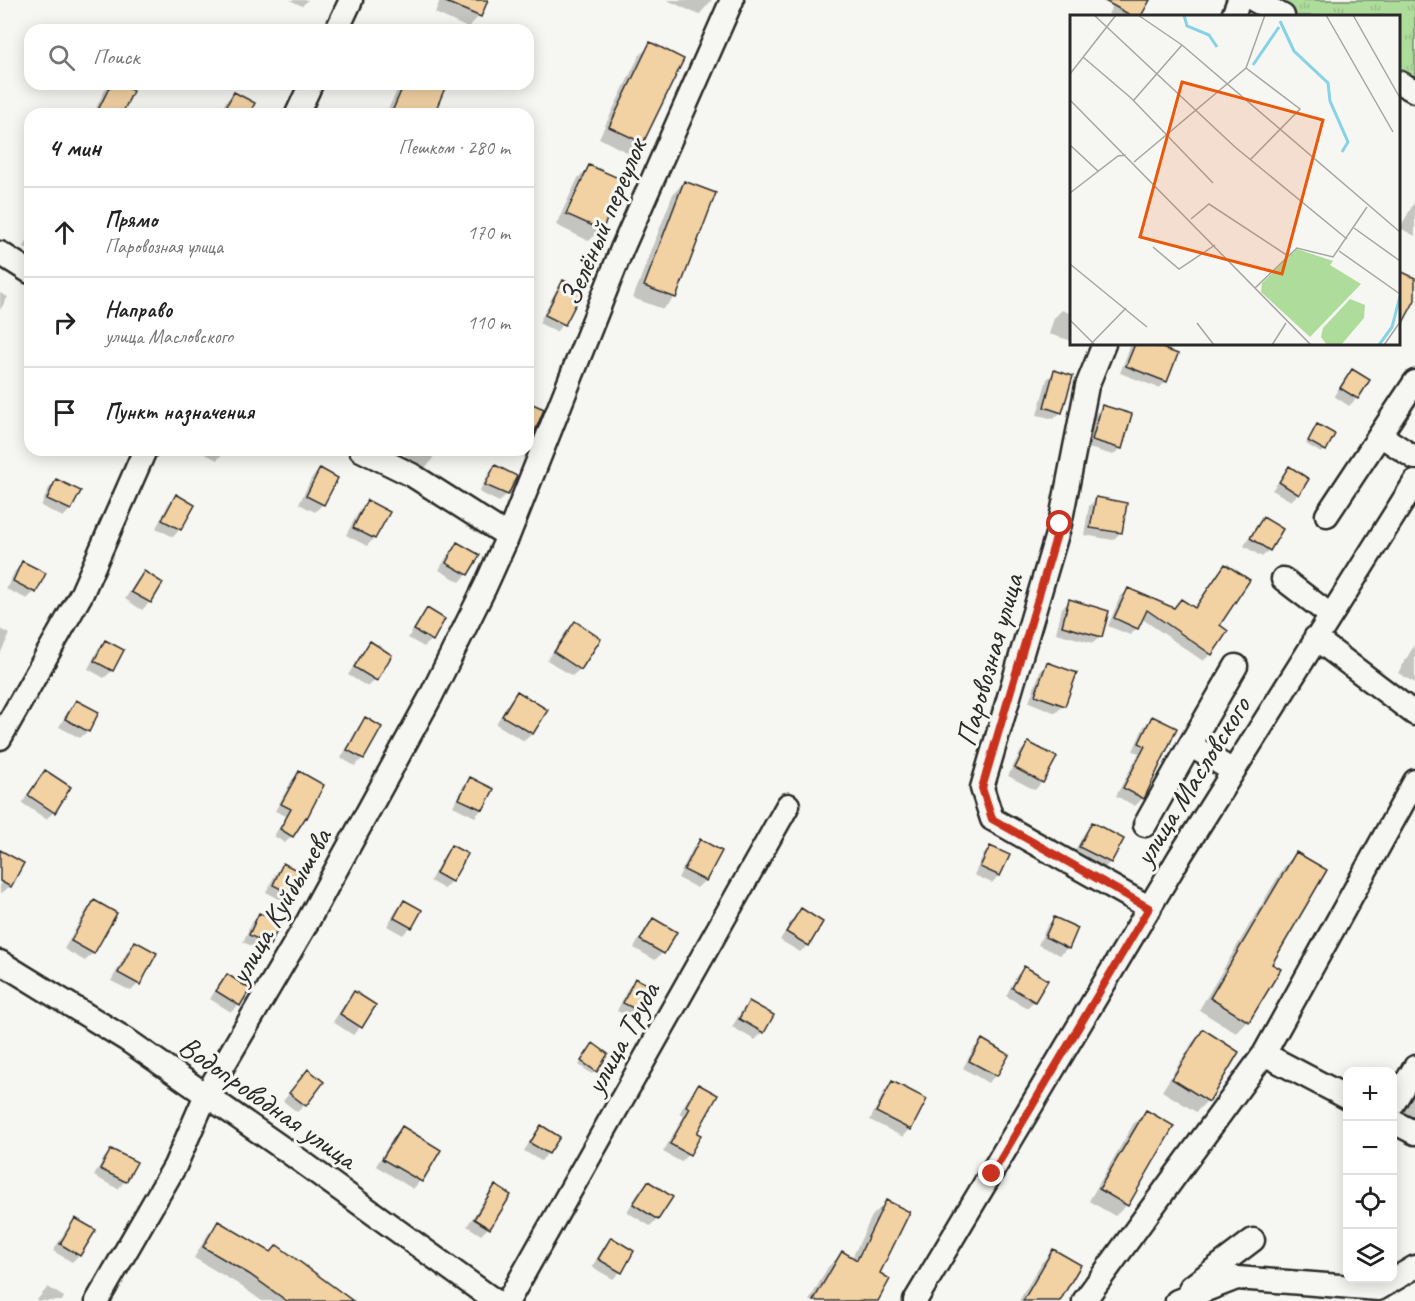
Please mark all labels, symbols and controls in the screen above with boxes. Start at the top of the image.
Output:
inset map [1070,15,1400,345]
search box [24,24,534,90]
icon: search [45,41,78,74]
text: Поиск [93,43,139,71]
street label: Зелёный переулок [551,130,656,311]
text: 4 мин [48,131,101,164]
text: Пешком · 280 m [398,135,510,160]
text: Прямо [105,206,157,234]
icon: ahead [48,216,81,249]
text: 170 m [467,220,510,245]
text: Паровозная улица [105,234,223,259]
text: Направо [105,296,172,324]
icon: right [48,306,81,339]
text: 110 m [467,310,510,335]
text: улица Масловского [105,324,233,349]
icon: arrive [48,396,81,429]
text: Пункт назначения [105,398,254,426]
route start [1046,510,1072,536]
street label: Паровозная улица [946,568,1032,750]
street label: улица Масловского [1124,688,1260,874]
street label: улица Куйбышева [219,820,341,992]
street label: улица Труда [575,974,669,1102]
street label: Водопроводная улица [172,1027,367,1179]
map controls [1343,1067,1397,1283]
button: + [1343,1067,1397,1121]
button: − [1343,1121,1397,1175]
route end [978,1160,1004,1186]
button: locate [1343,1175,1397,1229]
button: layers [1343,1229,1397,1283]

